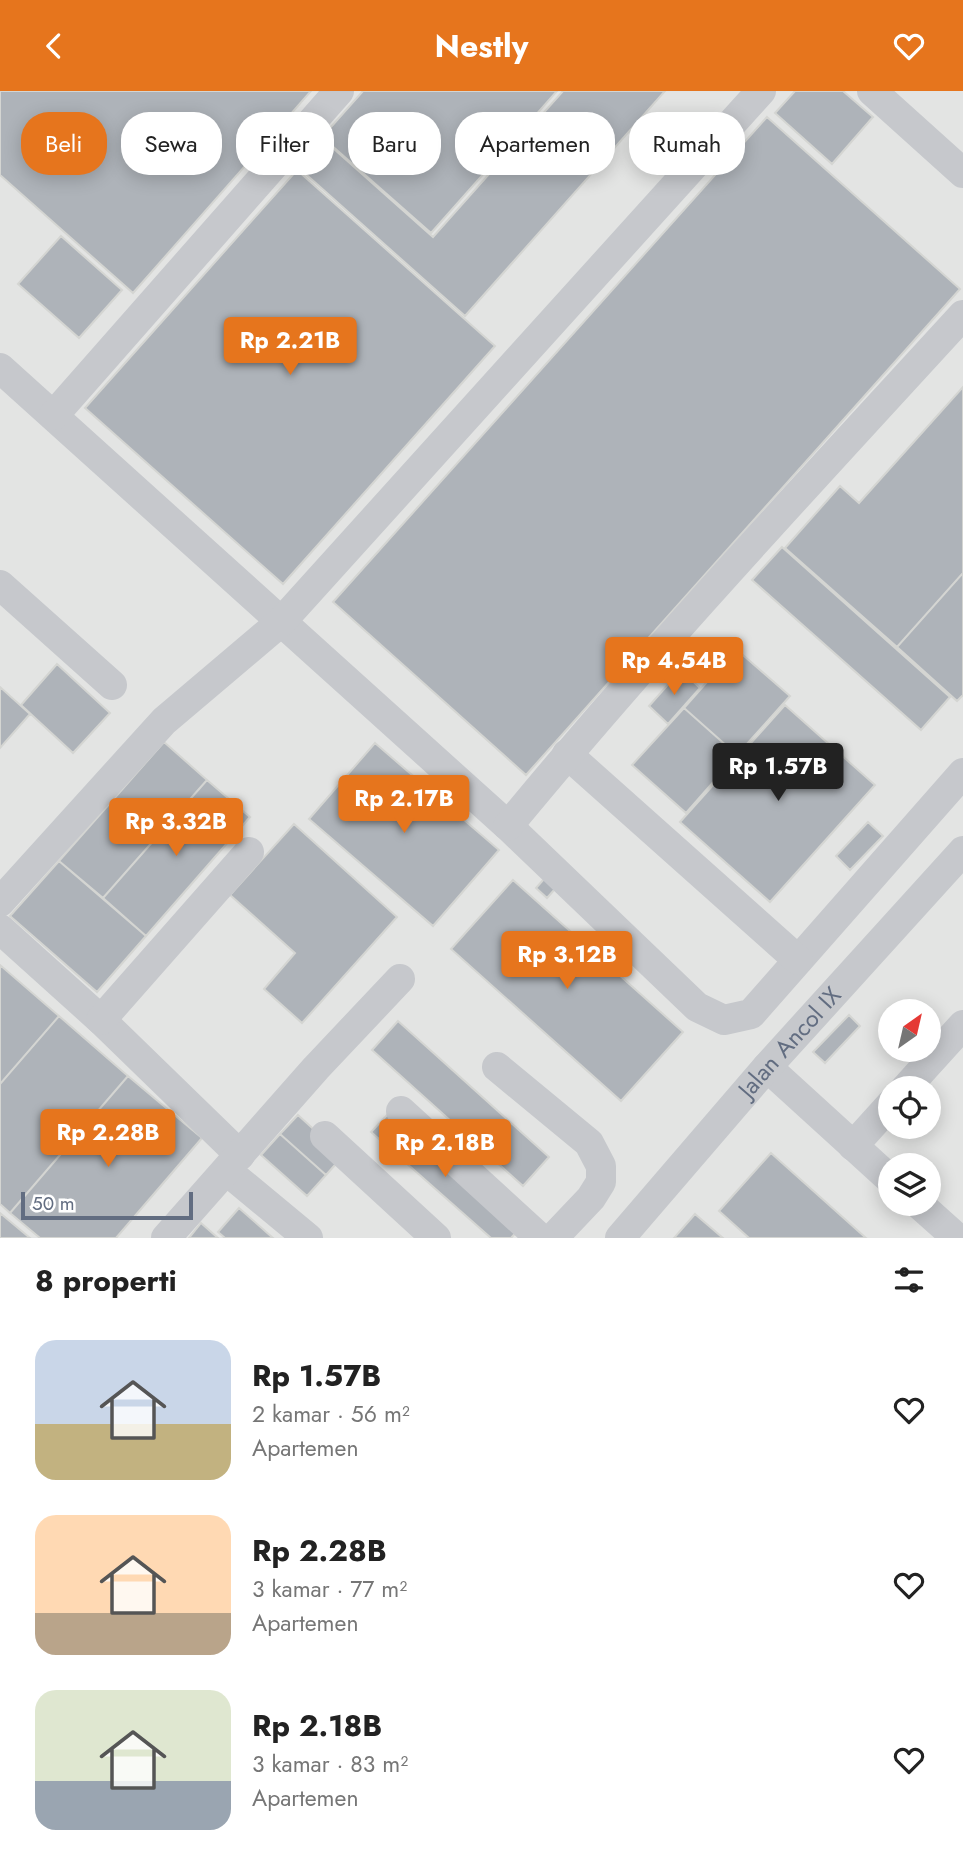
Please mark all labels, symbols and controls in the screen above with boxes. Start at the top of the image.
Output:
text: Nestly [435,23,528,69]
icon: back [35,27,73,65]
icon: heart [890,27,928,65]
chip: Beli [21,112,107,175]
chip: Sewa [121,112,222,175]
chip: Filter [236,112,334,175]
chip: Baru [348,112,441,175]
chip: Apartemen [455,112,615,175]
chip: Rumah [629,112,745,175]
pin: Rp 2.21B [218,317,362,377]
text: Rp 2.21B [240,323,340,357]
pin: Rp 4.54B [602,637,746,697]
text: Rp 4.54B [621,643,727,677]
pin: Rp 1.57B [706,743,850,803]
text: Rp 1.57B [728,749,828,783]
pin: Rp 2.17B [332,775,476,835]
text: Rp 2.17B [354,781,454,815]
pin: Rp 3.32B [104,799,248,858]
text: Rp 3.32B [125,804,227,838]
pin: Rp 3.12B [495,932,639,991]
text: Rp 3.12B [517,937,617,971]
street label: Jalan Ancol IX [728,978,849,1108]
north arrow [878,999,942,1062]
map controls [878,999,941,1216]
button: locate [878,1076,941,1139]
pin: Rp 2.28B [36,1109,180,1169]
text: Rp 2.28B [56,1115,160,1149]
pin: Rp 2.18B [373,1119,517,1179]
text: Rp 2.18B [395,1125,495,1159]
button: layers [878,1153,941,1216]
scale bar [21,1189,192,1221]
text: 50 m [32,1190,75,1217]
text: 8 properti [35,1259,177,1302]
icon: filters [890,1261,928,1299]
text: Rp 1.57B [252,1354,381,1397]
icon: home [91,1368,175,1452]
icon: heart [890,1391,928,1429]
text: 2 kamar · 56 m² [252,1397,410,1431]
text: Apartemen [252,1431,358,1465]
text: Rp 2.28B [252,1529,387,1572]
icon: home [91,1543,175,1627]
icon: heart [890,1566,928,1604]
text: 3 kamar · 77 m² [252,1572,407,1606]
text: Apartemen [252,1606,358,1640]
text: Rp 2.18B [252,1704,382,1747]
icon: home [91,1718,175,1802]
icon: heart [890,1741,928,1779]
text: 3 kamar · 83 m² [252,1747,408,1781]
text: Apartemen [252,1781,358,1815]

